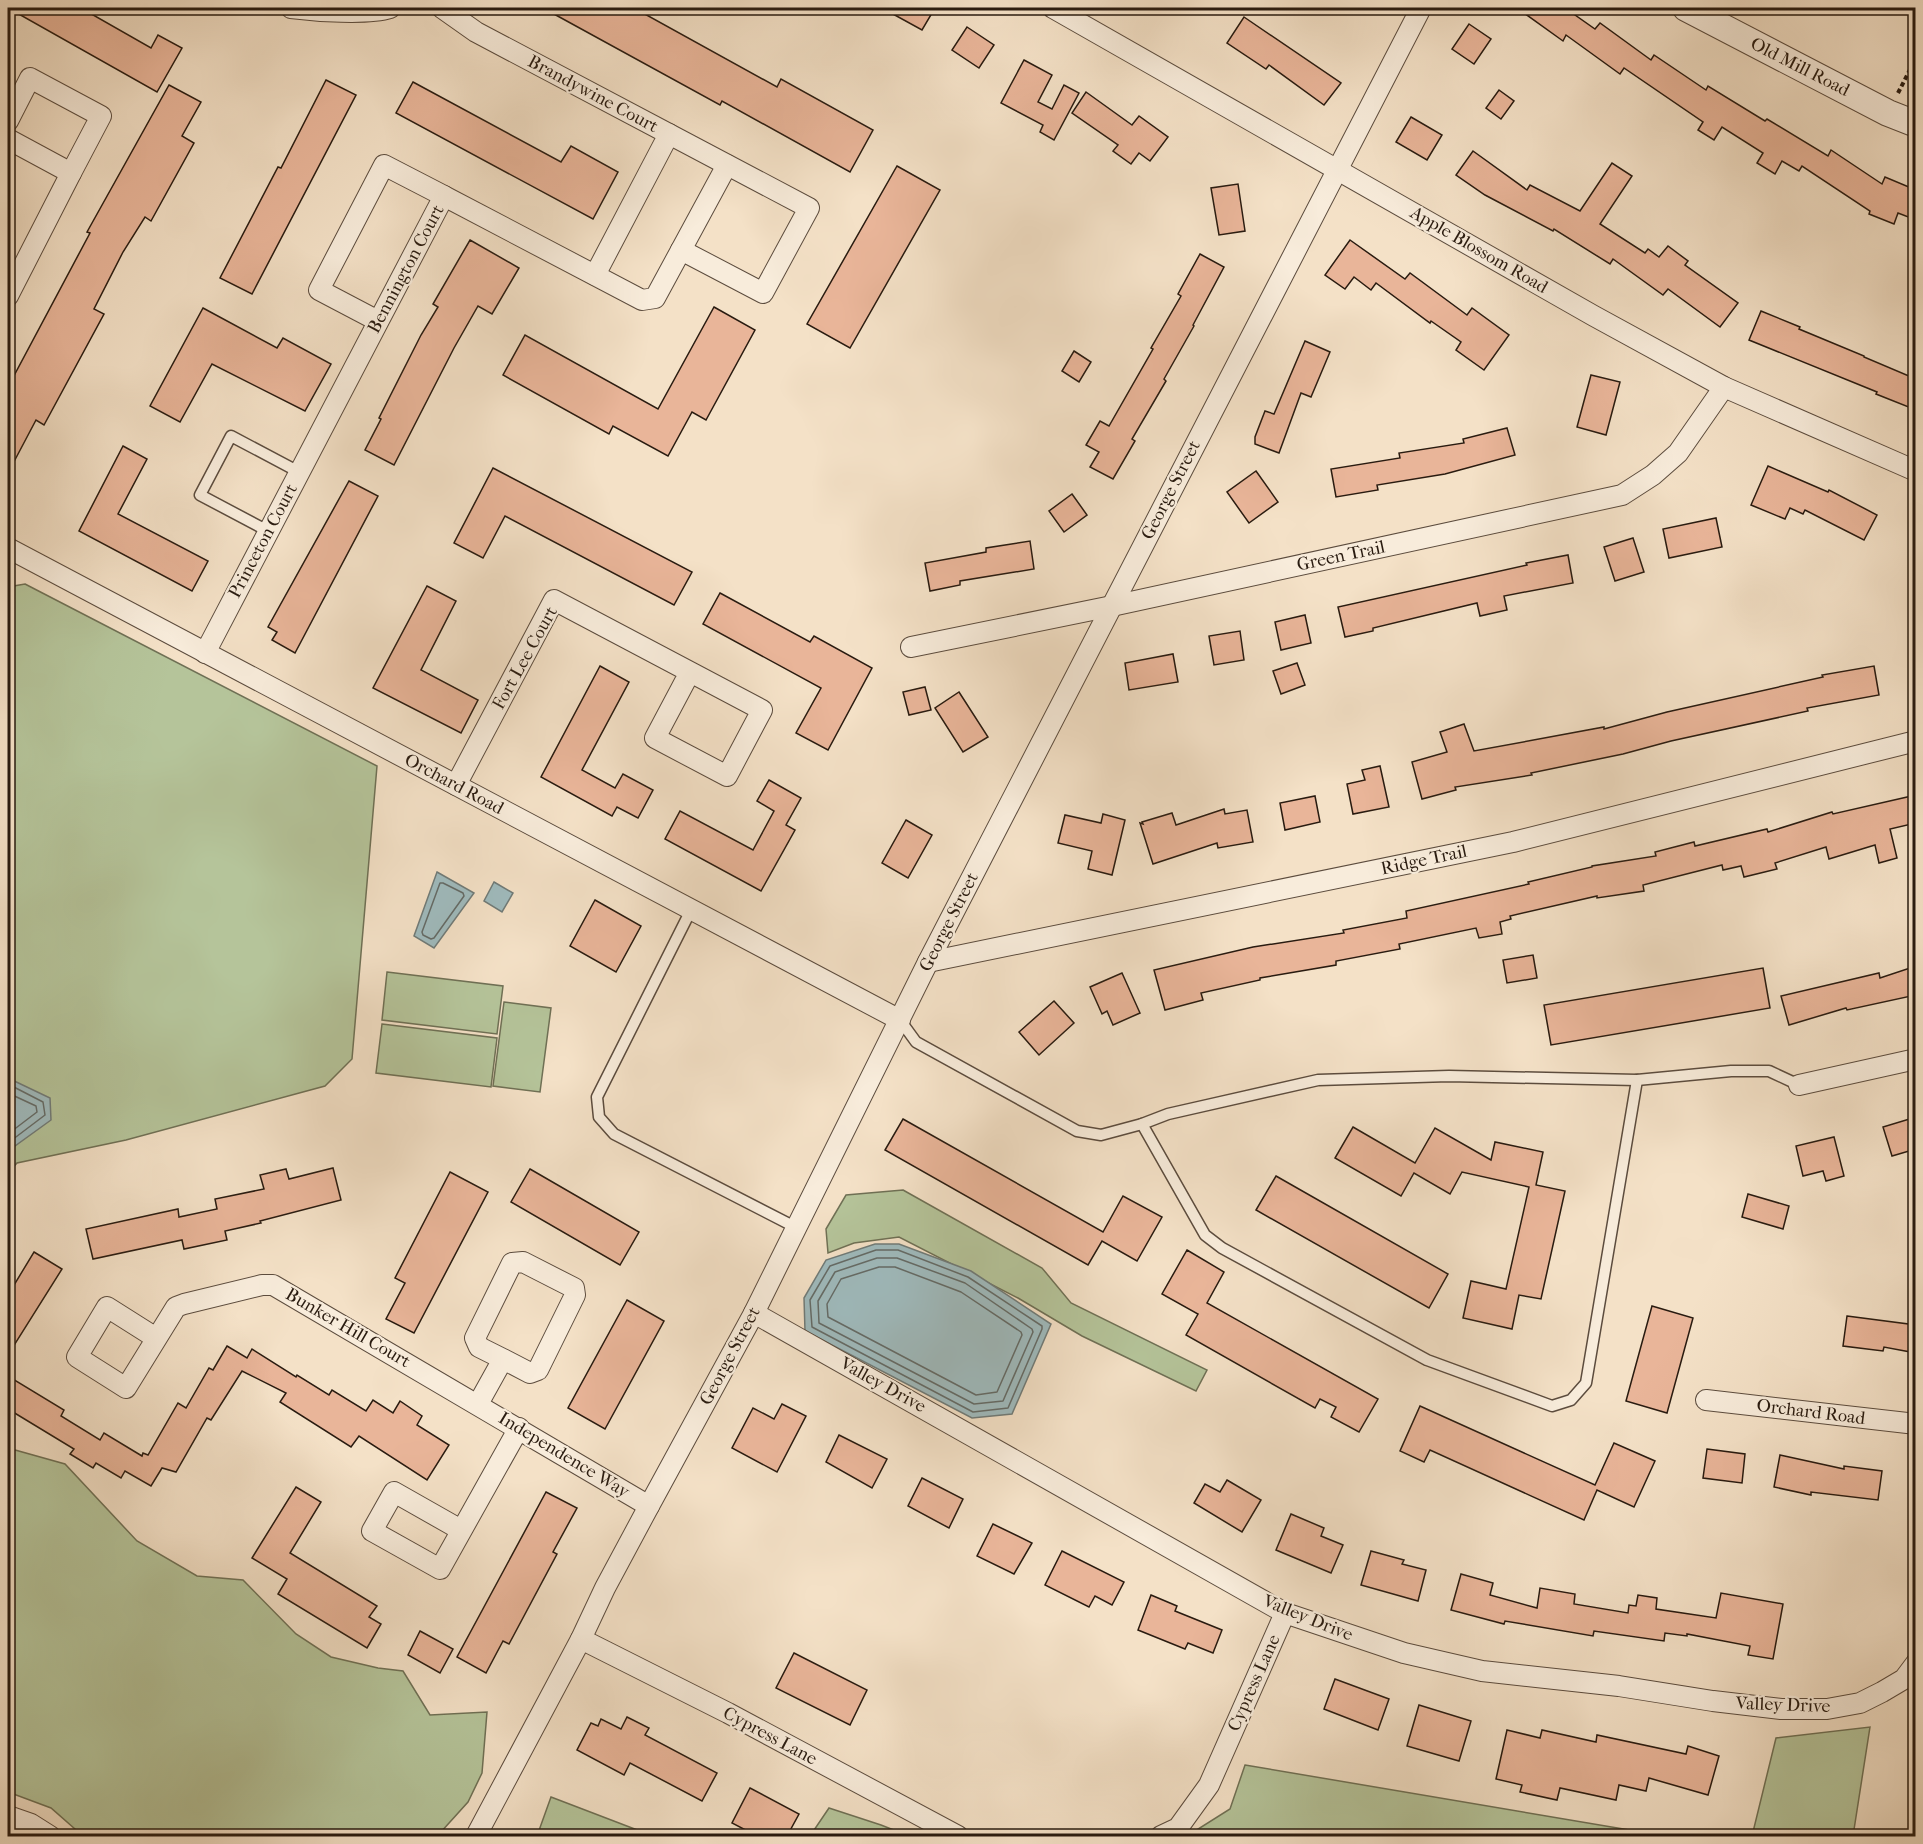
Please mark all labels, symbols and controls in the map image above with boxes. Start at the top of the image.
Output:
street label: Old Mill Road [1747,33,1853,101]
street label: Brandywine Court [524,51,662,137]
street label: Bennington Court [363,201,449,337]
street label: Apple Blossom Road [1406,202,1552,298]
street label: George Street [1137,437,1205,543]
street label: Princeton Court [224,480,302,602]
street label: Green Trail [1295,536,1387,576]
street label: Fort Lee Court [488,602,562,713]
street label: Orchard Road [401,749,507,819]
street label: Ridge Trail [1379,841,1469,879]
street label: George Street [915,869,983,975]
street label: Bunker Hill Court [282,1284,415,1373]
street label: George Street [695,1303,765,1409]
street label: Valley Drive [836,1352,930,1417]
street label: Orchard Road [1755,1395,1867,1429]
street label: Independence Way [495,1408,634,1503]
street label: Valley Drive [1259,1590,1356,1646]
street label: Cypress Lane [1223,1631,1285,1735]
street label: Valley Drive [1734,1693,1831,1717]
street label: Cypress Lane [719,1702,821,1770]

